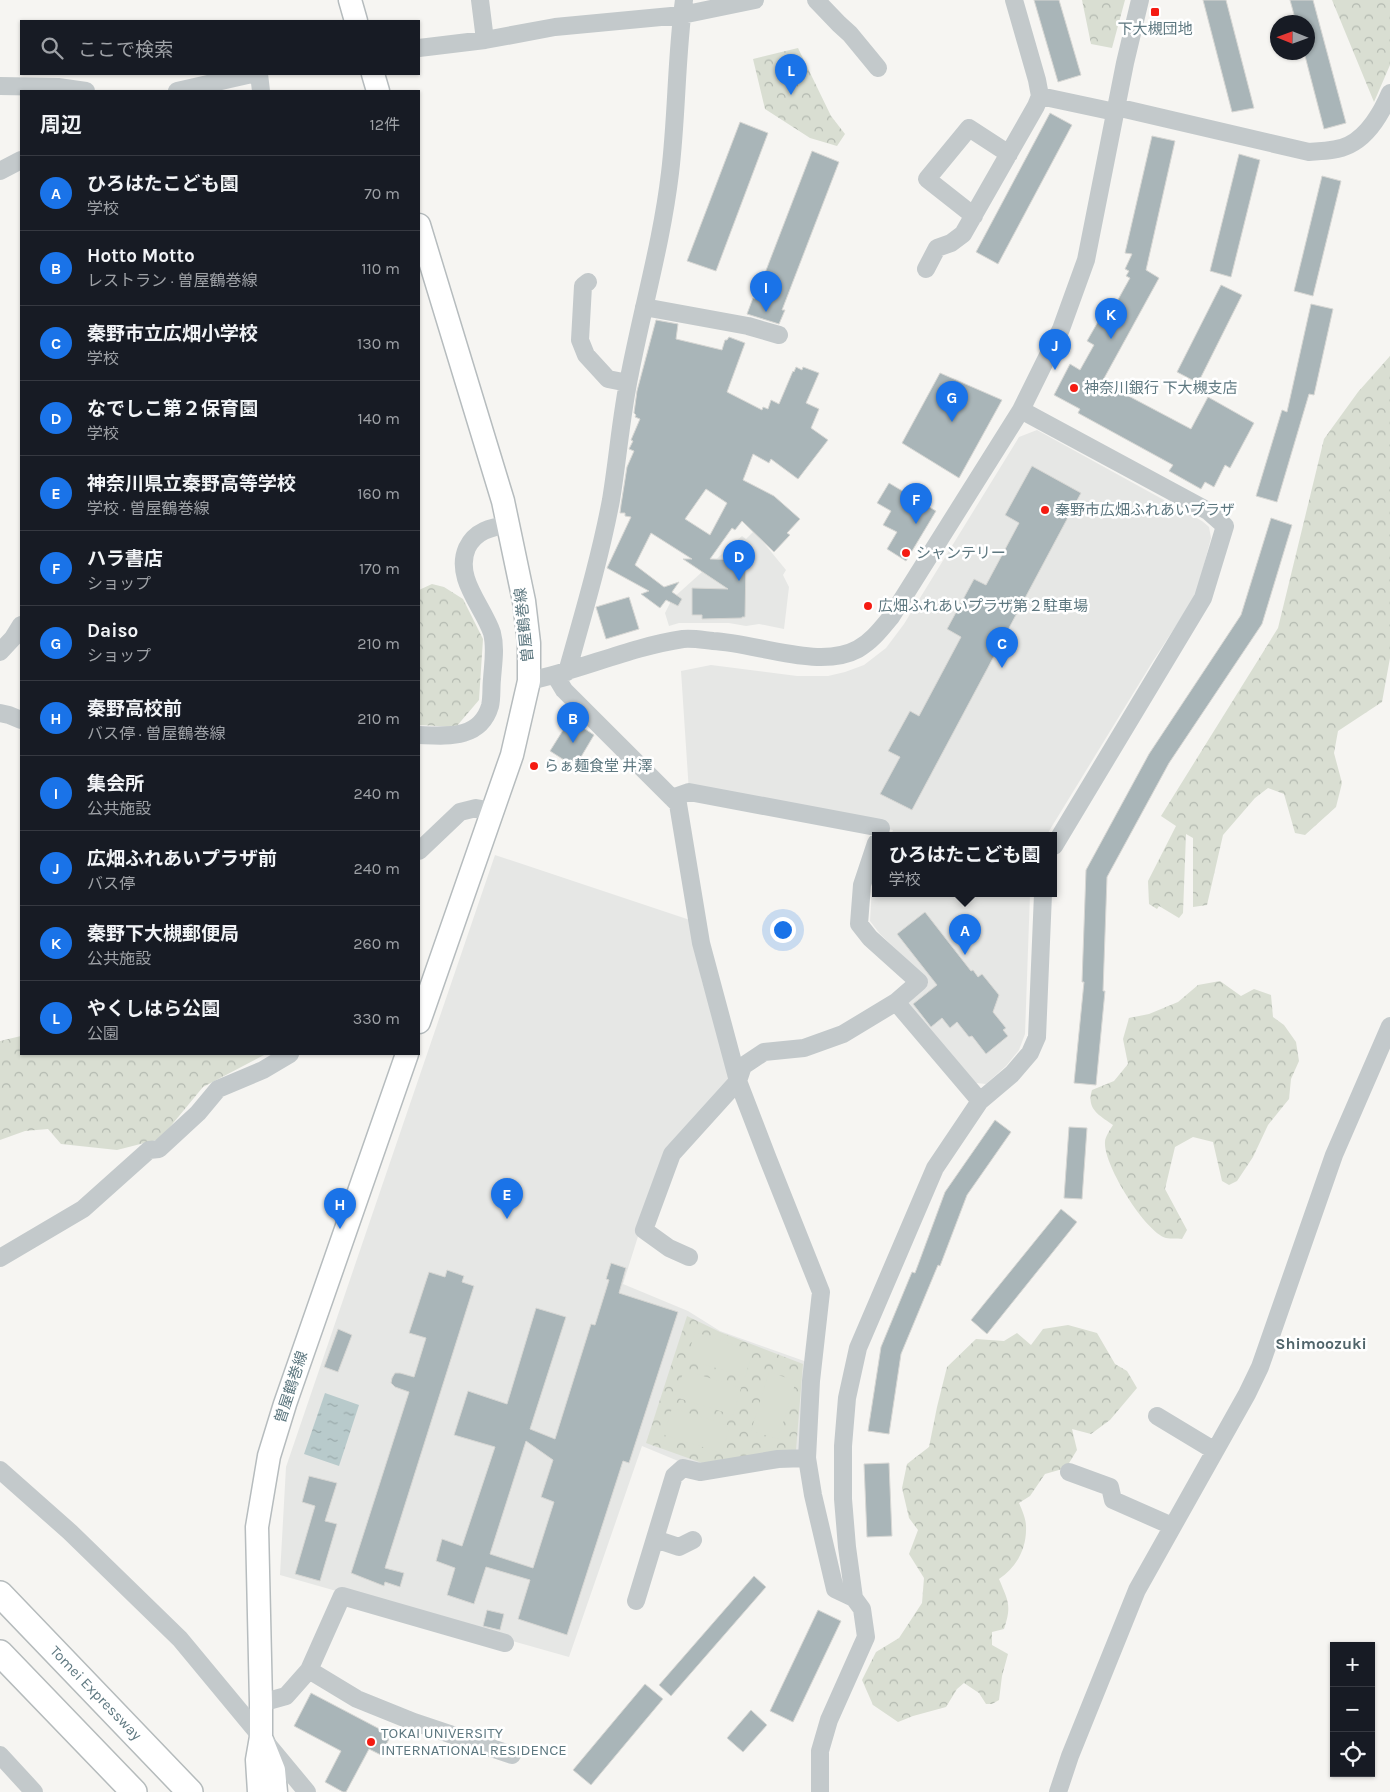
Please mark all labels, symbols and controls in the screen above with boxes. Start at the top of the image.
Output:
marker: 下大槻団地 [1149,6,1161,18]
north arrow [1270,15,1315,60]
search box [20,20,420,75]
place label: 下大槻団地 [1117,20,1193,38]
icon: search [38,34,66,62]
text: ここで検索 [78,39,173,61]
pin: L [775,54,807,95]
text: 周辺 [40,113,82,137]
text: 12件 [369,115,400,134]
text: ひろはたこども園 [87,173,239,195]
text: A [51,184,61,203]
text: 70 m [364,184,400,203]
text: 学校 [87,199,119,218]
text: Hotto Motto [87,245,195,267]
text: B [51,259,61,278]
text: 110 m [361,259,400,278]
text: レストラン · 曽屋鶴巻線 [87,271,257,290]
pin: I [750,271,782,312]
pin: K [1095,298,1127,339]
text: 秦野市立広畑小学校 [87,323,258,345]
pin: J [1039,329,1071,370]
text: C [51,334,61,353]
text: 130 m [357,334,400,353]
text: 学校 [87,349,119,368]
place label: 神奈川銀行 下大槻支店 [1084,379,1238,397]
pin: G [936,381,968,422]
marker: 神奈川銀行 下大槻支店 [1068,382,1080,394]
text: なでしこ第２保育園 [87,398,258,420]
text: D [51,409,61,428]
text: 140 m [358,409,400,428]
text: 学校 [87,424,119,443]
text: 神奈川県立秦野高等学校 [87,473,296,495]
pin: F [900,483,932,524]
text: E [51,484,61,503]
text: 160 m [357,484,400,503]
text: 学校 · 曽屋鶴巻線 [87,499,209,518]
place label: 秦野市広畑ふれあいプラザ [1055,501,1235,519]
marker: 秦野市広畑ふれあいプラザ [1039,504,1051,516]
pin: D [723,540,755,581]
place label: シャンテリー [916,544,1006,562]
marker: シャンテリー [900,547,912,559]
text: ハラ書店 [87,548,163,570]
text: F [52,559,60,578]
text: 170 m [359,559,400,578]
text: ショップ [87,574,151,593]
street label: 曽屋鶴巻線 [511,587,537,663]
place label: 広畑ふれあいプラザ第２駐車場 [878,597,1088,615]
marker: 広畑ふれあいプラザ第２駐車場 [862,600,874,612]
text: Daiso [87,620,138,642]
pin: C [986,627,1018,668]
text: G [51,634,61,653]
text: 210 m [357,634,400,653]
text: ショップ [87,646,151,665]
text: 秦野高校前 [87,698,182,720]
pin: B [557,702,589,743]
text: H [50,709,62,728]
text: 210 m [357,709,400,728]
text: バス停 · 曽屋鶴巻線 [87,724,225,743]
place label: らぁ麺食堂 井澤 [544,757,653,775]
marker: らぁ麺食堂 井澤 [528,760,540,772]
text: 集会所 [87,773,144,795]
text: I [54,784,58,803]
text: 240 m [354,784,400,803]
text: 公共施設 [87,799,151,818]
popup [872,832,1057,897]
text: ひろはたこども園 [889,844,1040,866]
text: 広畑ふれあいプラザ前 [87,848,277,870]
text: J [52,859,60,878]
text: 240 m [354,859,400,878]
text: 学校 [889,870,921,889]
text: バス停 [87,874,135,893]
pin: A [949,914,981,955]
your location [770,917,796,943]
text: 秦野下大槻郵便局 [87,923,239,945]
text: K [51,934,61,953]
text: 260 m [353,934,400,953]
text: 公共施設 [87,949,151,968]
text: やくしはら公園 [87,998,220,1020]
text: L [52,1009,60,1028]
text: 330 m [353,1009,400,1028]
text: 公園 [87,1024,119,1043]
pin: E [491,1178,523,1219]
pin: H [324,1188,356,1229]
district label: Shimoozuki [1275,1334,1367,1353]
street label: 曽屋鶴巻線 [271,1349,311,1425]
street label: Tomei Expressway [46,1642,146,1744]
map controls [1330,1642,1375,1777]
button: + [1330,1642,1375,1687]
button: − [1330,1687,1375,1732]
place label: TOKAI UNIVERSITY INTERNATIONAL RESIDENCE [381,1724,567,1759]
button: locate [1330,1732,1375,1777]
marker: TOKAI UNIVERSITY INTERNATIONAL RESIDENCE [365,1736,377,1748]

